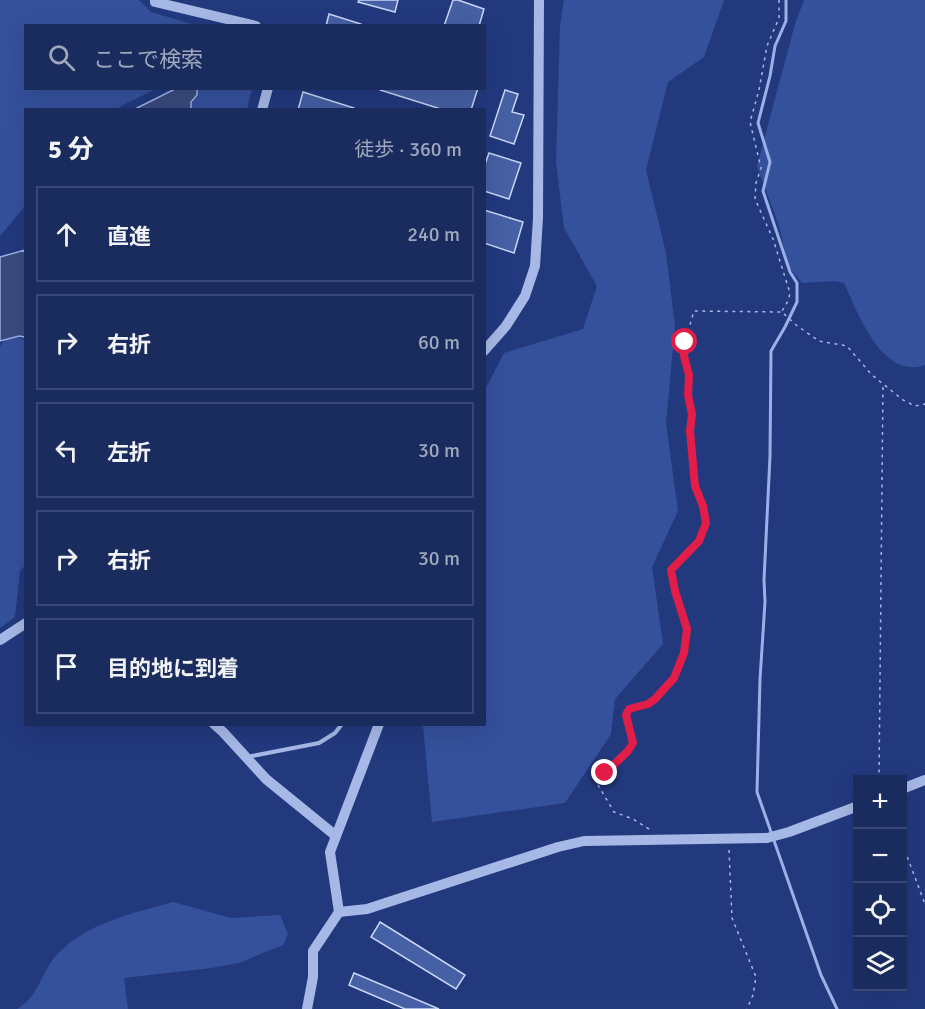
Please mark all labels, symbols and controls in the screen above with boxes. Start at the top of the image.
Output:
search box [24,24,486,90]
icon: search [45,41,78,74]
text: ここで検索 [93,46,203,73]
text: 5 分 [48,134,94,166]
text: 徒歩 · 360 m [354,137,462,162]
icon: ahead [50,218,83,251]
text: 240 m [407,222,460,247]
text: 直進 [107,223,151,250]
icon: right [50,326,83,359]
route start [671,328,697,354]
text: 60 m [418,330,460,355]
text: 右折 [107,331,151,358]
icon: left [50,434,83,467]
text: 30 m [418,438,460,463]
text: 左折 [107,439,151,466]
icon: right [50,542,83,575]
text: 30 m [418,546,460,571]
text: 右折 [107,547,151,574]
icon: arrive [50,650,83,683]
text: 目的地に到着 [107,655,239,682]
route end [591,759,617,785]
map controls [853,775,907,991]
button: + [853,775,907,829]
button: − [853,829,907,883]
button: locate [853,883,907,937]
button: layers [853,937,907,991]

